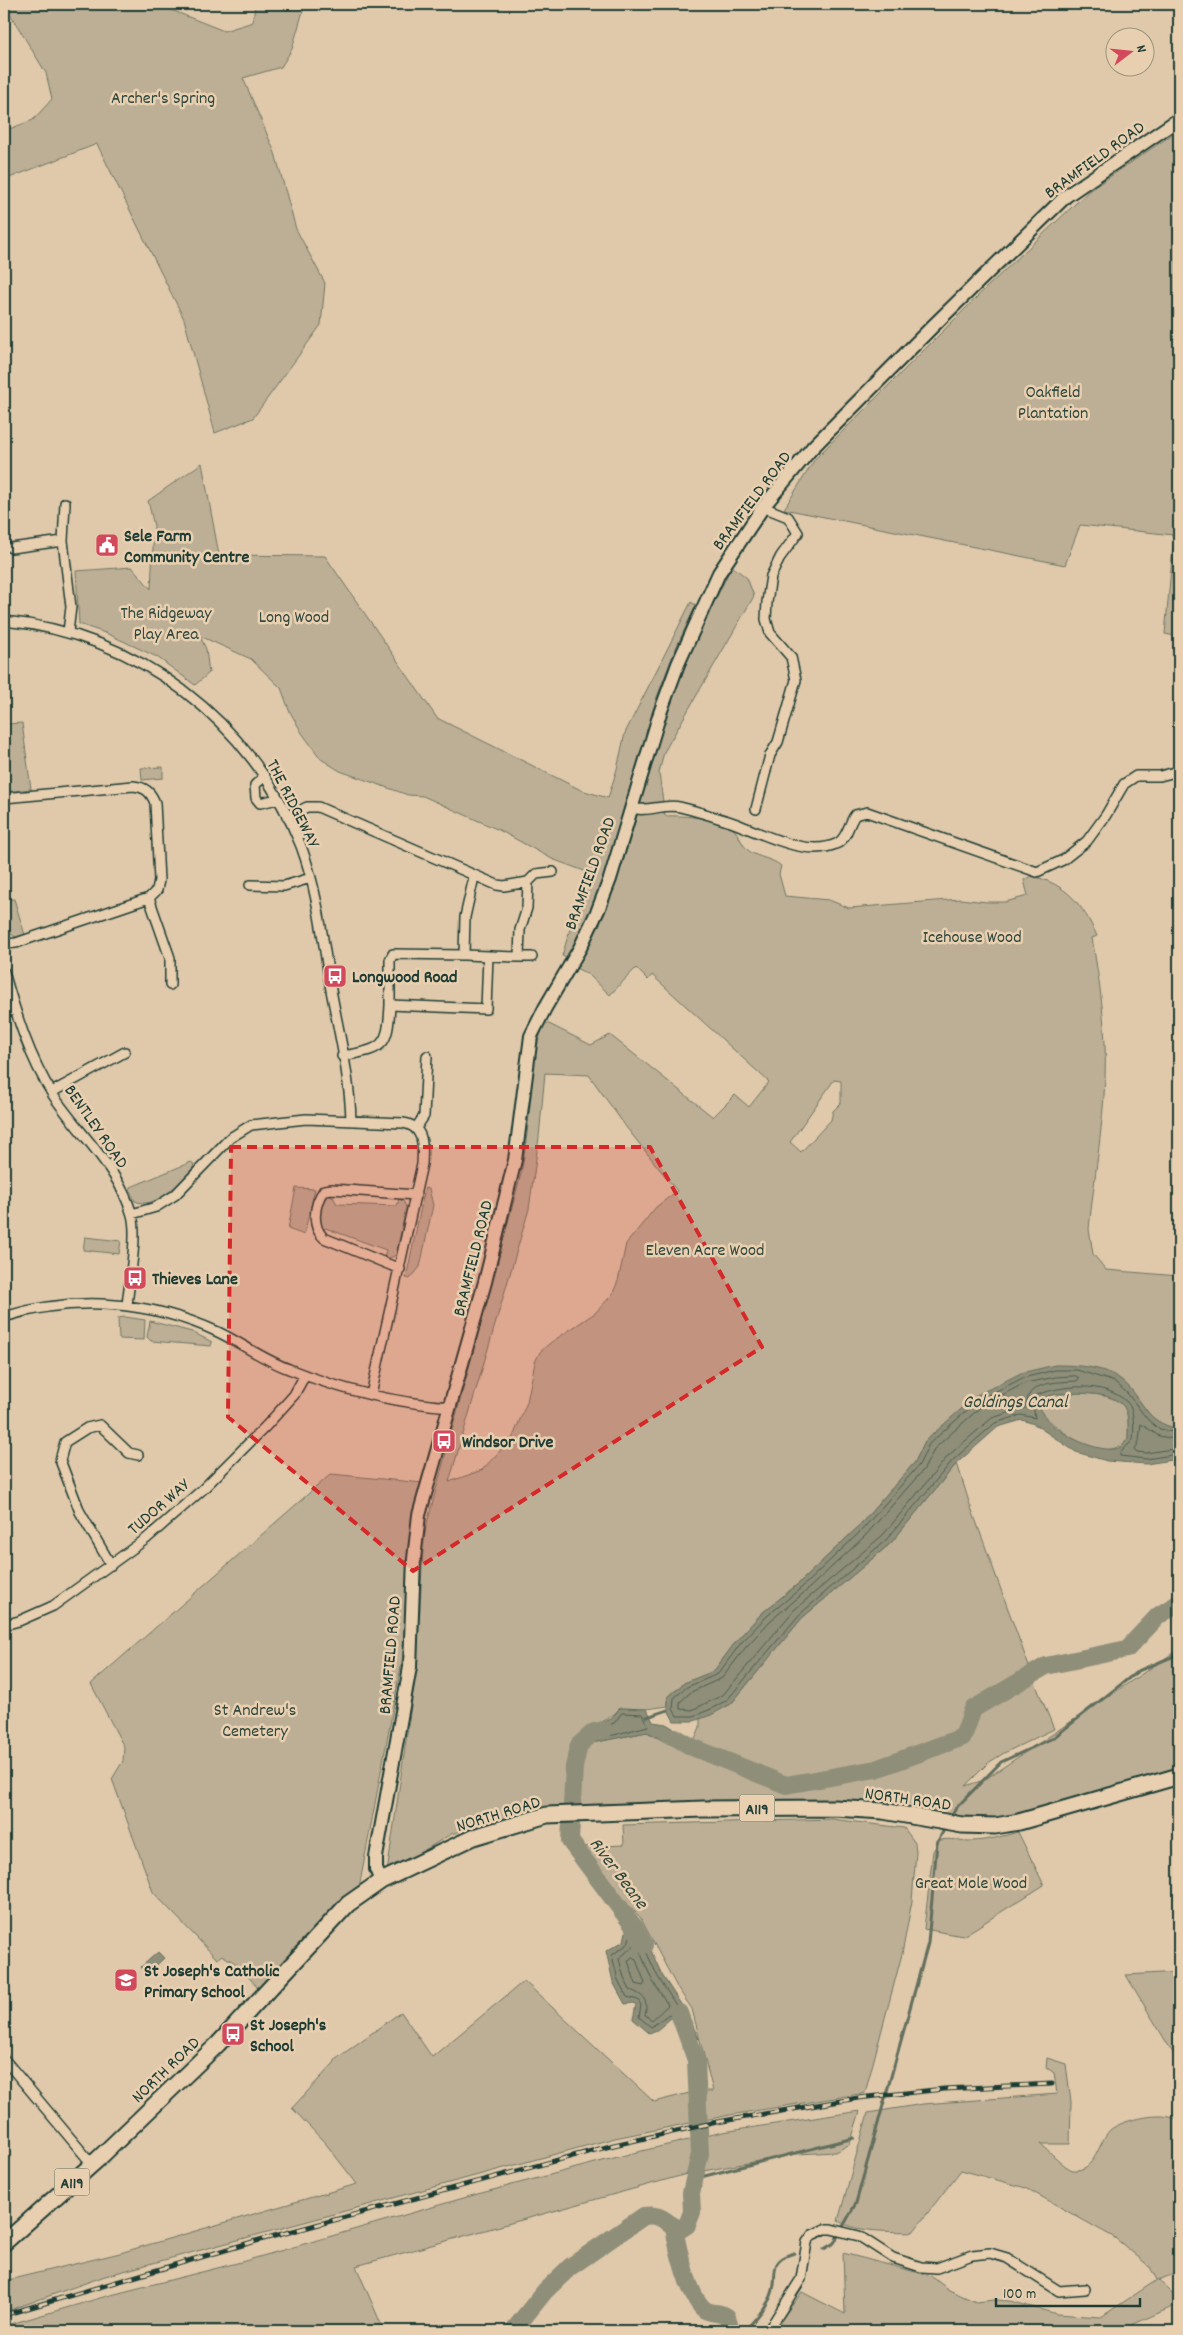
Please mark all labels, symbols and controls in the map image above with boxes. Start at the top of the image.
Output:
north arrow [1106,28,1156,78]
text: N [1130,43,1151,55]
park label: Archer's Spring [111,87,215,112]
street label: BRAMFIELD ROAD [1040,116,1151,206]
park label: Oakfield Plantation [1018,381,1088,427]
street label: BRAMFIELD ROAD [707,447,799,556]
place label: Sele Farm Community Centre [124,525,250,571]
public building icon: Sele Farm Community Centre [94,532,120,558]
park label: The Ridgeway Play Area [120,602,212,648]
park label: Long Wood [259,606,329,631]
street label: THE RIDGEWAY [259,756,325,854]
street label: BRAMFIELD ROAD [559,814,623,934]
park label: Icehouse Wood [922,926,1022,951]
bus stop icon: Longwood Road [322,963,348,989]
place label: Longwood Road [352,966,457,991]
street label: BENTLEY ROAD [57,1080,133,1174]
street label: BRAMFIELD ROAD [448,1198,501,1319]
park label: Eleven Acre Wood [646,1239,764,1264]
bus stop icon: Thieves Lane [122,1265,148,1291]
place label: Thieves Lane [152,1268,238,1293]
water label: Goldings Canal [963,1390,1069,1417]
bus stop icon: Windsor Drive [431,1428,457,1454]
place label: Windsor Drive [462,1431,554,1456]
street label: TUDOR WAY [123,1473,197,1542]
street label: BRAMFIELD ROAD [374,1595,409,1715]
park label: St Andrew's Cemetery [214,1699,296,1745]
street label: NORTH ROAD [863,1782,952,1819]
street label: NORTH ROAD [454,1791,544,1840]
road number: A119 [740,1795,774,1822]
water label: River Beane [581,1833,654,1917]
park label: Great Mole Wood [915,1872,1027,1897]
place label: St Joseph's Catholic Primary School [144,1960,280,2006]
school or university icon: St Joseph's Catholic Primary School [113,1967,139,1993]
place label: St Joseph's School [250,2014,327,2060]
bus stop icon: St Joseph's School [220,2021,246,2047]
street label: NORTH ROAD [127,2032,207,2110]
road number: A119 [54,2168,90,2196]
scale bar [996,2275,1139,2307]
text: 100 m [1003,2284,1036,2306]

